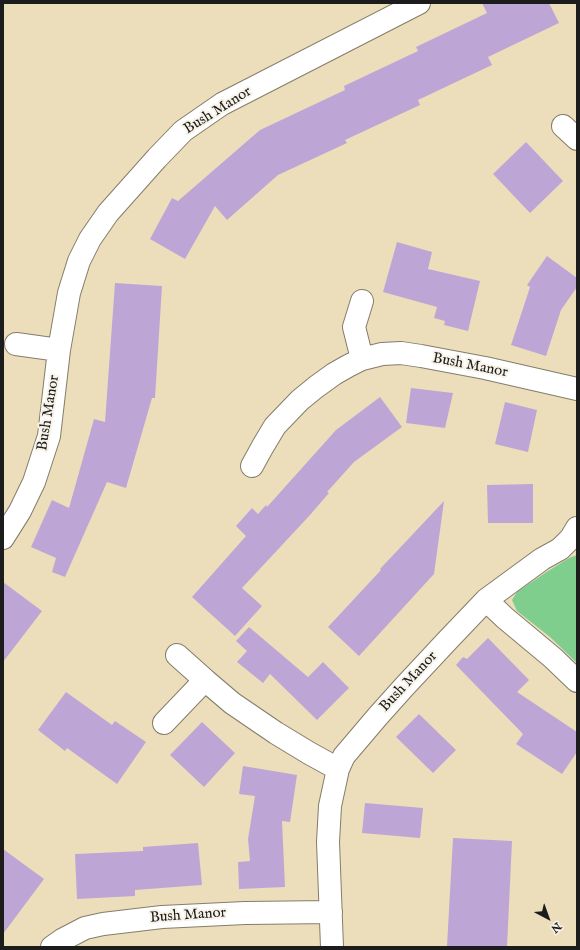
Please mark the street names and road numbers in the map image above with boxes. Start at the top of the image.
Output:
street label: Bush Manor [181,83,255,139]
street label: Bush Manor [431,350,509,382]
street label: Bush Manor [34,374,64,452]
street label: Bush Manor [376,648,442,716]
street label: Bush Manor [149,904,227,928]

